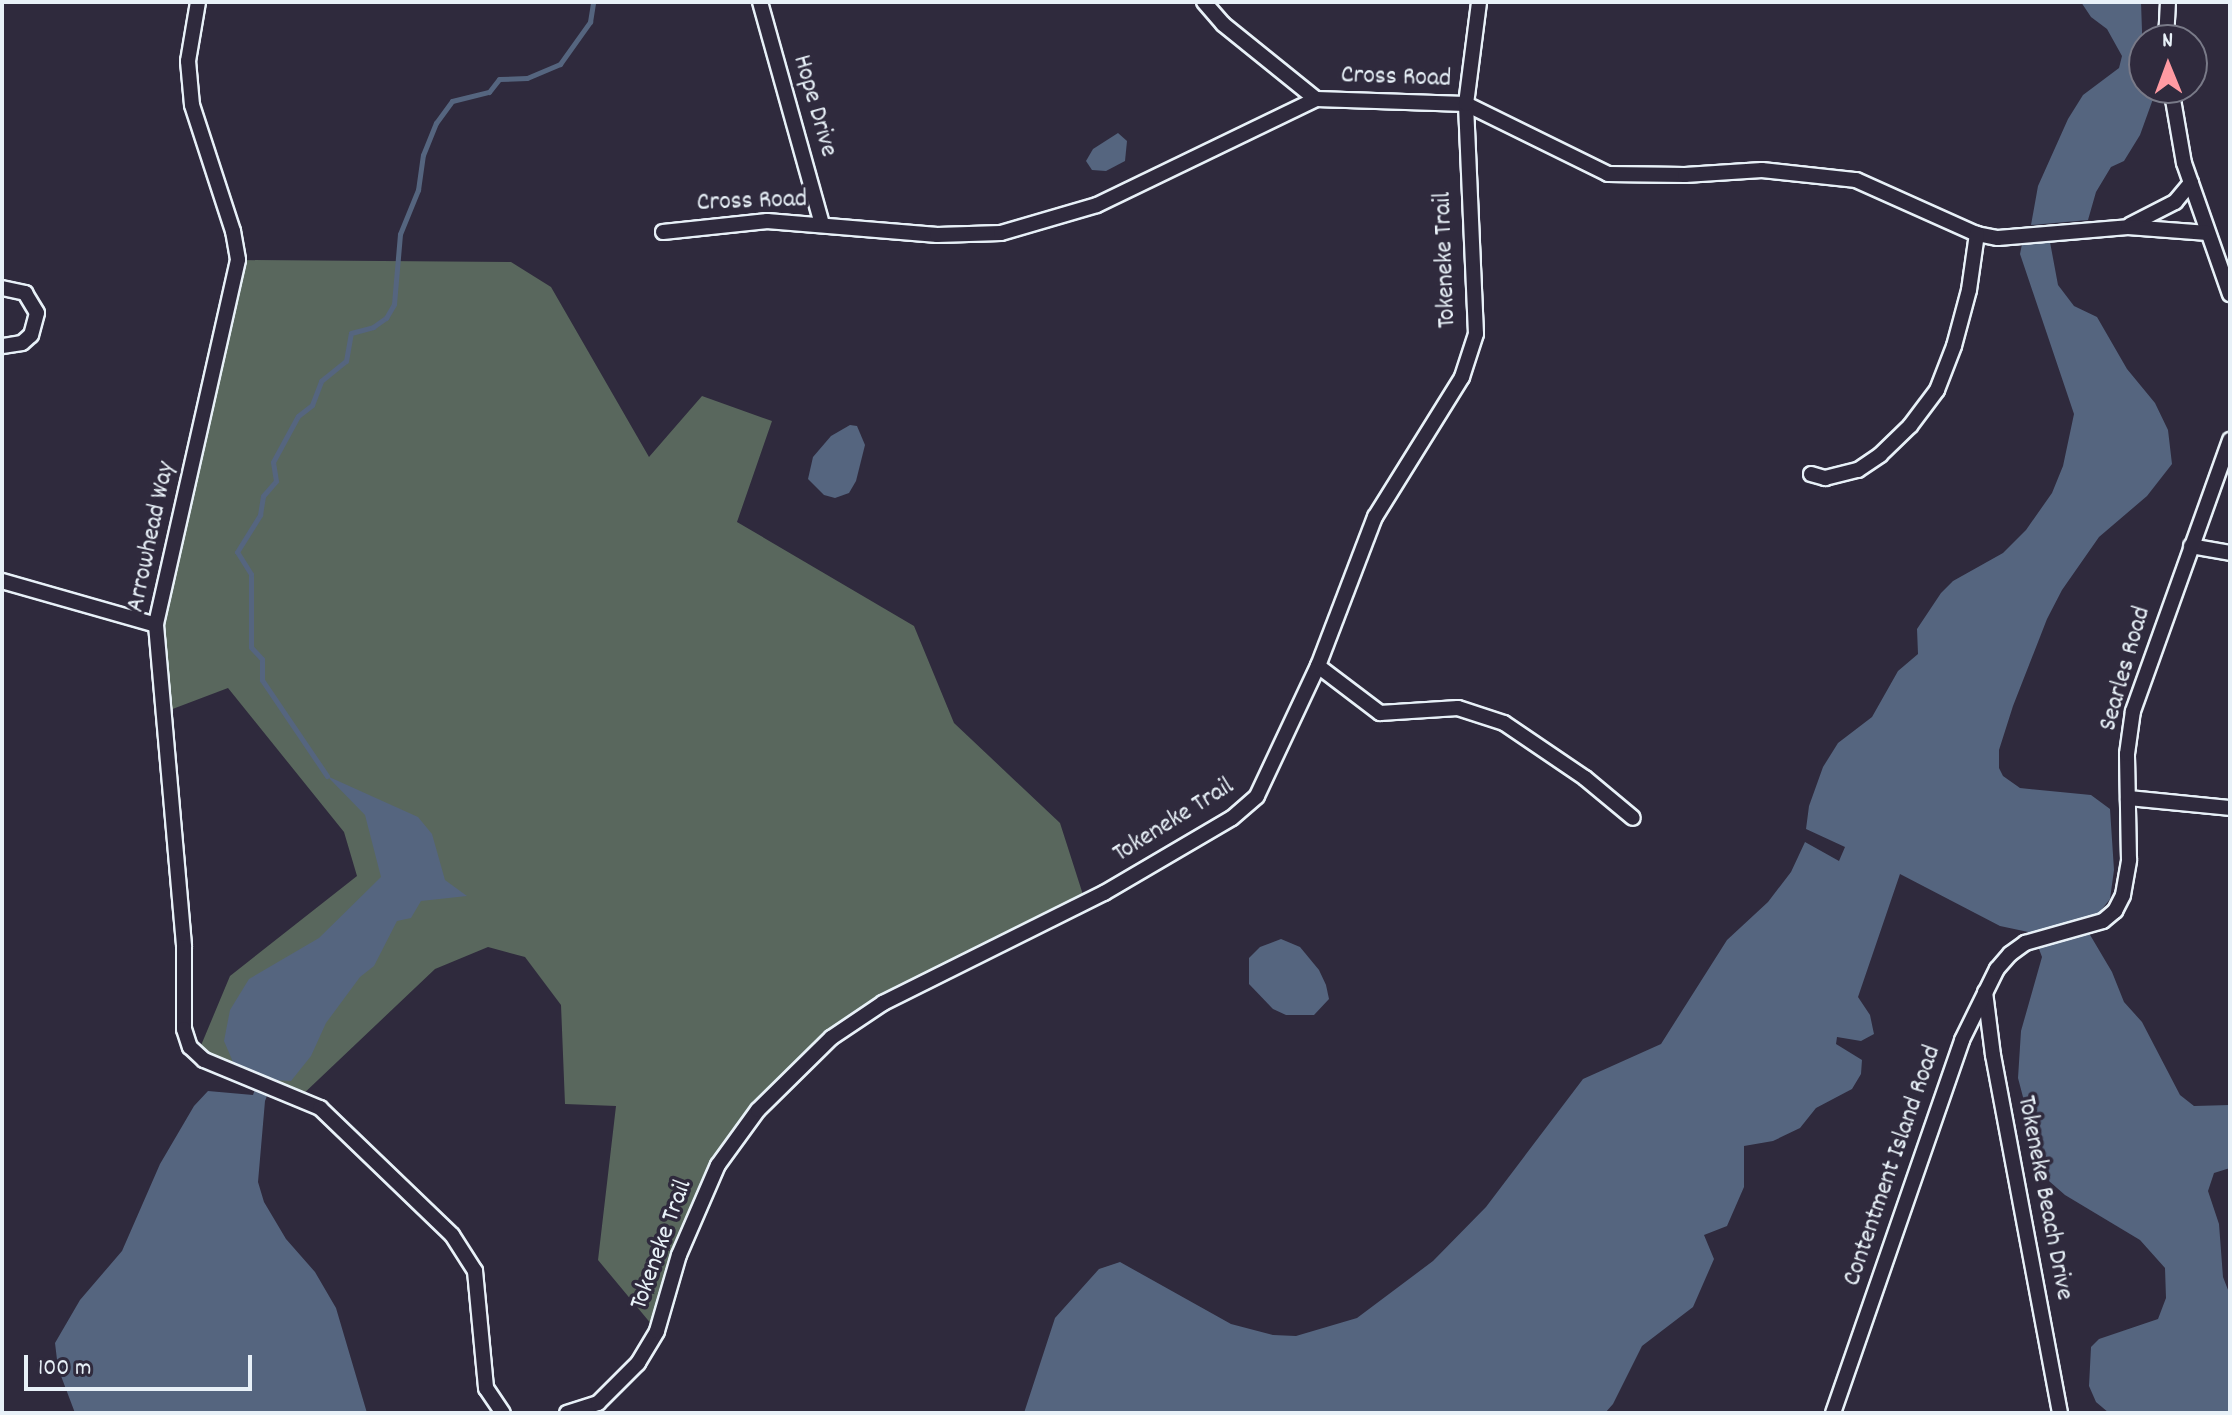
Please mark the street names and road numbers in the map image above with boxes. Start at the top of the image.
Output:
street label: Hope Drive [785,52,843,160]
street label: Cross Road [1340,60,1452,96]
street label: Cross Road [696,184,808,220]
street label: Tokeneke Trail [1428,191,1464,329]
street label: Arrowhead Way [121,459,183,615]
street label: Searles Road [2093,603,2159,735]
street label: Tokeneke Trail [1108,772,1240,870]
street label: Contentment Island Road [1837,1042,1949,1290]
street label: Tokeneke Beach Drive [2009,1093,2079,1303]
street label: Tokeneke Trail [624,1176,700,1314]

